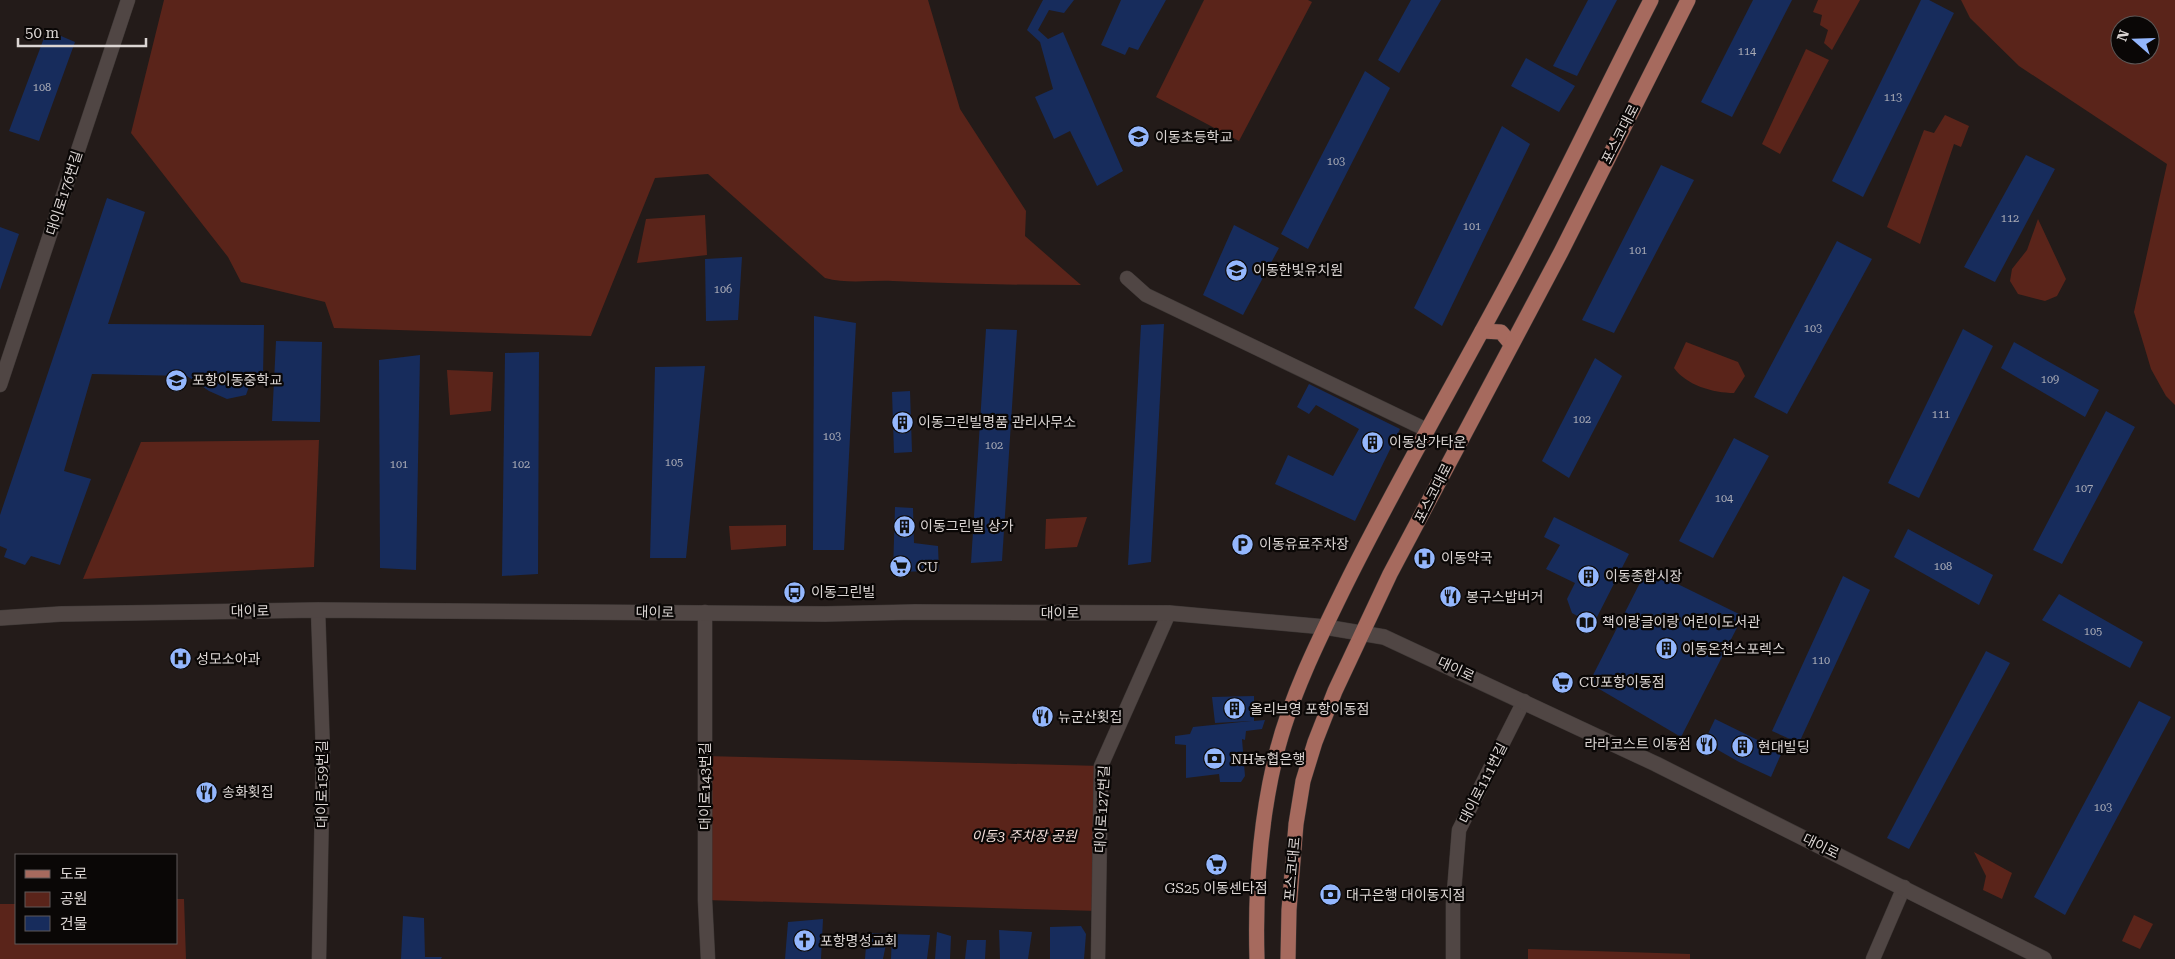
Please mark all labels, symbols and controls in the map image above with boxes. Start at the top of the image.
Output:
scale bar [18,15,145,47]
north arrow [2110,15,2160,65]
text: 50 m [25,24,60,42]
text: N [2113,28,2132,43]
house number: 114 [1738,45,1757,58]
house number: 108 [33,81,51,94]
house number: 113 [1884,91,1902,104]
street label: 포스코대로 [1598,102,1642,166]
school or university icon: 이동초등학교 [1127,125,1151,149]
place label: 이동초등학교 [1155,129,1232,145]
street label: 대이로176번길 [43,149,85,237]
house number: 103 [1327,155,1345,168]
house number: 112 [2001,212,2019,225]
house number: 101 [1463,220,1481,233]
house number: 101 [1629,244,1647,257]
school or university icon: 이동한빛유치원 [1225,258,1249,282]
place label: 이동한빛유치원 [1253,262,1343,278]
house number: 106 [714,283,732,296]
house number: 103 [1804,322,1822,335]
school or university icon: 포항이동중학교 [164,368,188,392]
place label: 포항이동중학교 [192,372,282,388]
house number: 109 [2041,373,2059,386]
house number: 111 [1932,408,1950,421]
building icon: 이동그린빌명품 관리사무소 [890,410,914,434]
house number: 102 [1573,413,1591,426]
place label: 이동그린빌명품 관리사무소 [918,414,1076,430]
house number: 103 [823,430,841,443]
building icon: 이동상가타운 [1361,430,1385,454]
place label: 이동상가타운 [1389,434,1466,450]
house number: 102 [985,439,1003,452]
house number: 105 [665,456,683,469]
house number: 101 [390,458,408,471]
house number: 102 [512,458,530,471]
street label: 포스코대로 [1411,461,1455,525]
house number: 107 [2075,482,2093,495]
house number: 104 [1715,492,1734,505]
building icon: 이동그린빌 상가 [892,514,916,538]
place label: 이동그린빌 상가 [920,518,1014,534]
parking icon: 이동유료주차장 [1231,532,1255,556]
place label: 이동유료주차장 [1259,536,1349,552]
hospital icon: 이동약국 [1413,546,1437,570]
place label: 이동약국 [1441,550,1493,566]
supermarket icon: CU [889,555,913,579]
place label: CU [917,559,938,575]
house number: 108 [1934,560,1952,573]
building icon: 이동종합시장 [1577,564,1601,588]
place label: 이동종합시장 [1605,568,1682,584]
bus stop icon: 이동그린빌 [783,580,807,604]
place label: 이동그린빌 [811,584,875,600]
restaurant icon: 봉구스밥버거 [1438,585,1462,609]
place label: 봉구스밥버거 [1466,589,1543,605]
street label: 대이로 [231,603,270,619]
street label: 대이로 [636,604,675,620]
street label: 대이로 [1041,605,1079,621]
library icon: 책이랑글이랑 어린이도서관 [1574,610,1598,634]
place label: 책이랑글이랑 어린이도서관 [1602,614,1760,630]
house number: 105 [2084,625,2102,638]
building icon: 이동온천스포렉스 [1654,637,1678,661]
place label: 이동온천스포렉스 [1682,641,1785,657]
hospital icon: 성모소아과 [168,647,192,671]
place label: 성모소아과 [196,651,261,667]
street label: 대이로 [1435,654,1477,684]
house number: 110 [1812,654,1830,667]
supermarket icon: CU포항이동점 [1551,670,1575,694]
place label: CU포항이동점 [1579,674,1665,690]
building icon: 올리브영 포항이동점 [1222,697,1246,721]
place label: 올리브영 포항이동점 [1250,701,1369,717]
restaurant icon: 뉴군산횟집 [1030,705,1054,729]
place label: 뉴군산횟집 [1058,709,1122,725]
restaurant icon: 라라코스트 이동점 [1695,732,1719,756]
building icon: 현대빌딩 [1730,735,1754,759]
place label: 라라코스트 이동점 [1584,736,1691,752]
place label: 현대빌딩 [1758,739,1810,755]
street label: 대이로159번길 [314,740,330,828]
street label: 대이로111번길 [1456,740,1510,826]
street label: 대이로143번길 [697,742,713,830]
bank icon: NH농협은행 [1203,747,1227,771]
place label: NH농협은행 [1231,751,1305,767]
street label: 대이로127번길 [1092,765,1112,853]
restaurant icon: 송화횟집 [194,780,218,804]
place label: 송화횟집 [222,784,274,800]
house number: 103 [2094,801,2112,814]
park label: 이동3 주차장 공원 [971,828,1078,844]
street label: 대이로 [1800,830,1842,862]
street label: 포스코대로 [1281,836,1303,902]
supermarket icon: GS25 이동센타점 [1204,853,1228,877]
legend [15,854,178,944]
text: 도로 [60,865,88,883]
place label: GS25 이동센타점 [1164,880,1268,896]
bank icon: 대구은행 대이동지점 [1318,883,1342,907]
place label: 대구은행 대이동지점 [1346,887,1465,903]
text: 공원 [60,890,88,908]
text: 건물 [60,915,88,933]
church icon: 포항명성교회 [792,929,816,953]
place label: 포항명성교회 [820,933,897,949]

